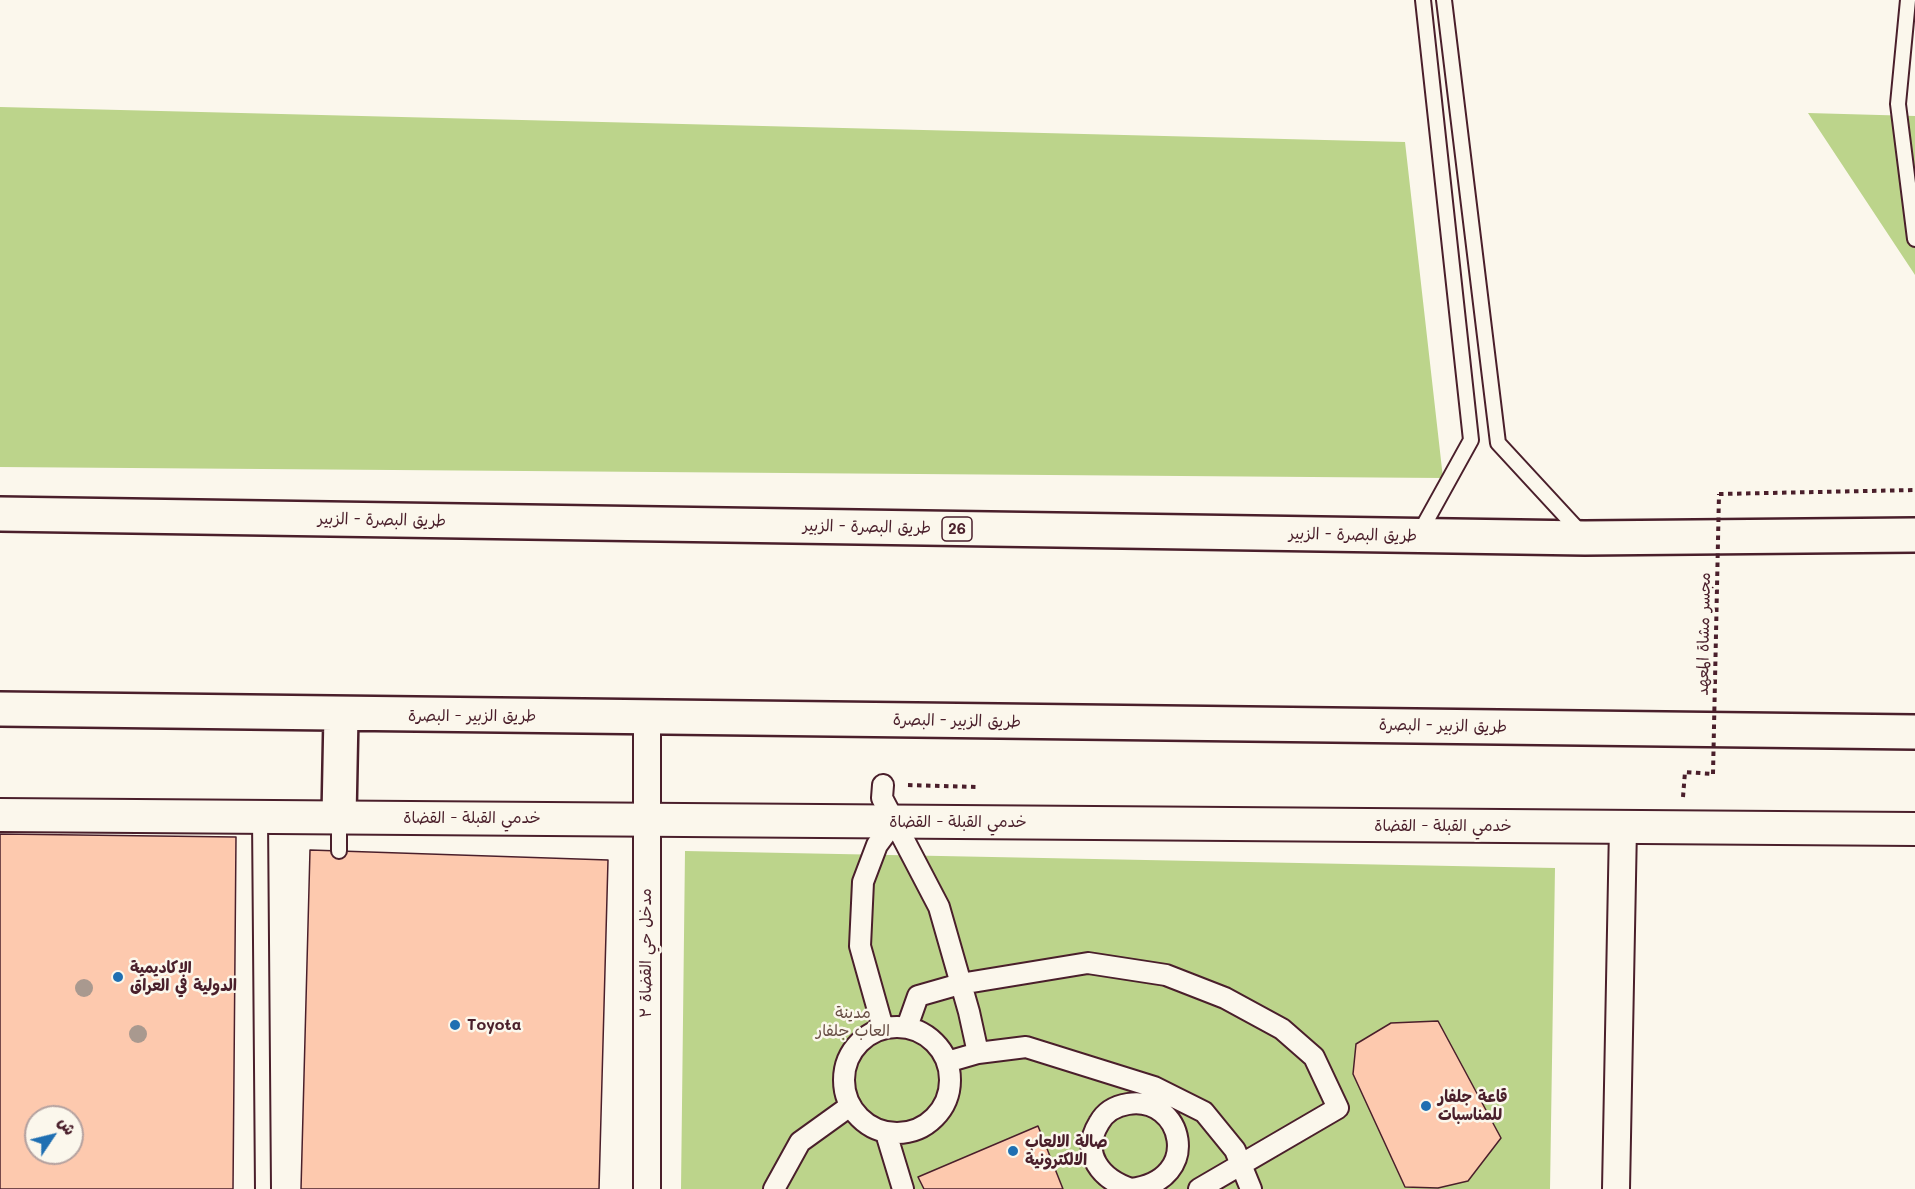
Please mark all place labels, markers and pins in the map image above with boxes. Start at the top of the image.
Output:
place label: الاكاديمية الدولية في العراق [130,958,237,996]
marker: الاكاديمية الدولية في العراق [111,970,125,984]
place label: Toyota [467,1015,521,1035]
marker: Toyota [448,1018,462,1032]
place label: قاعة جلفار للمناسبات [1438,1087,1508,1125]
marker: قاعة جلفار للمناسبات [1419,1099,1433,1113]
place label: صالة الالعاب الالكترونية [1025,1132,1108,1170]
marker: صالة الالعاب الالكترونية [1006,1144,1020,1158]

